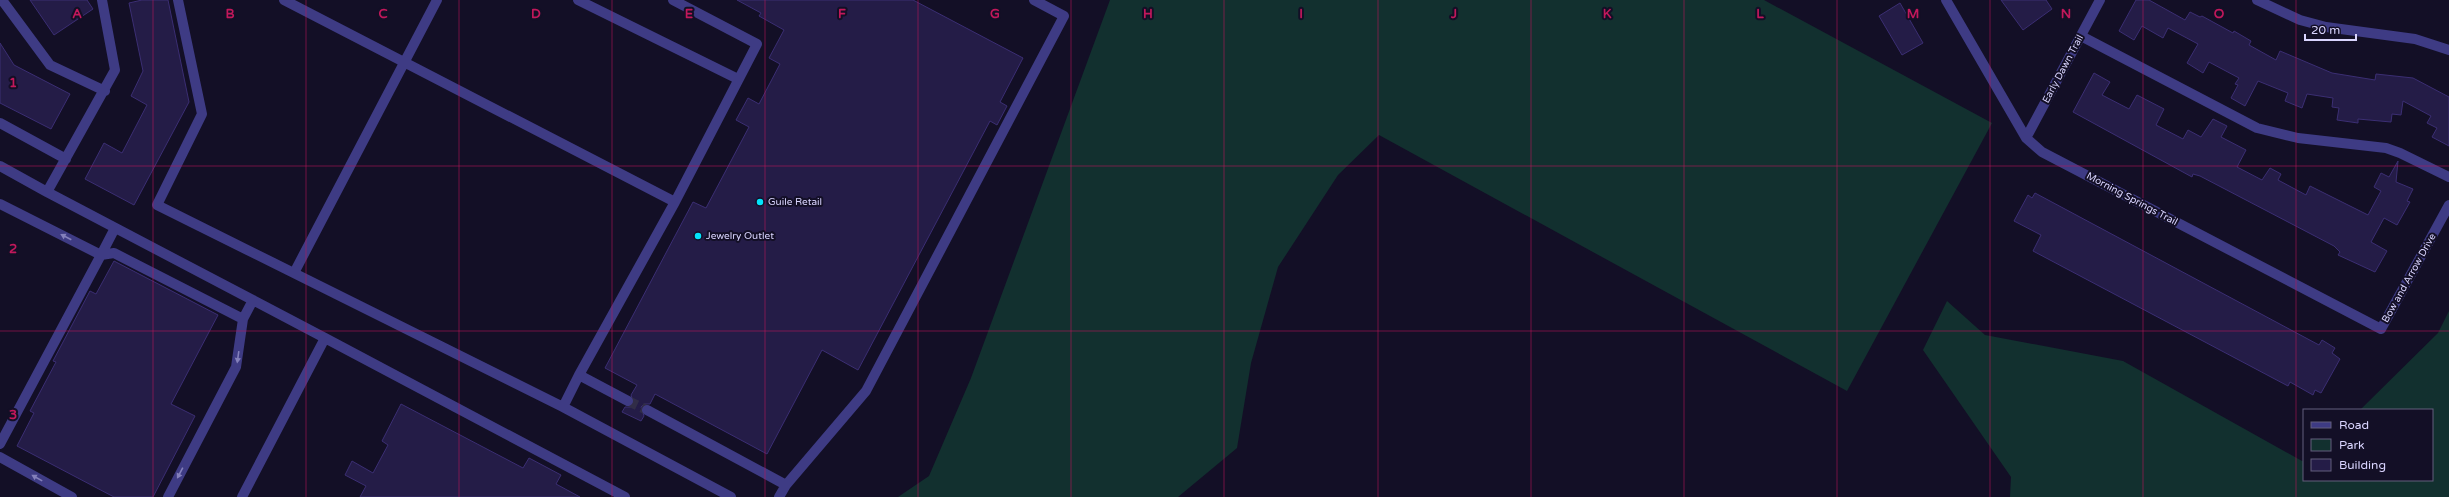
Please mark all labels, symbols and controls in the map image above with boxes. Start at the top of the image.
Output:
text: A [72,6,82,22]
text: B [225,6,235,22]
text: C [378,6,388,22]
text: D [531,6,541,22]
text: E [685,6,693,22]
text: F [838,6,846,22]
text: G [990,6,1000,22]
text: H [1143,6,1153,22]
text: I [1299,6,1303,22]
text: J [1450,6,1457,22]
text: K [1603,6,1612,22]
text: L [1756,6,1764,22]
text: M [1907,6,1919,22]
text: N [2061,6,2071,22]
text: O [2214,6,2225,22]
scale bar [2305,16,2356,42]
text: 20 m [2311,23,2340,37]
street label: Early Dawn Trail [2040,33,2086,105]
text: 1 [9,75,17,91]
street label: Morning Springs Trail [2084,170,2180,228]
place label: Guile Retail [768,196,822,208]
marker: Guile Retail [755,197,765,207]
place label: Jewelry Outlet [706,230,774,242]
marker: Jewelry Outlet [693,231,703,241]
street label: Bow and Arrow Drive [2379,231,2439,325]
one-way arrow [60,234,72,241]
text: 2 [9,241,17,257]
one-way arrow [234,351,241,363]
text: 3 [9,407,17,423]
legend [2303,409,2433,481]
text: Road [2339,418,2369,432]
text: Park [2339,438,2365,452]
text: Building [2339,458,2386,472]
one-way arrow [177,467,183,479]
one-way arrow [32,475,43,481]

